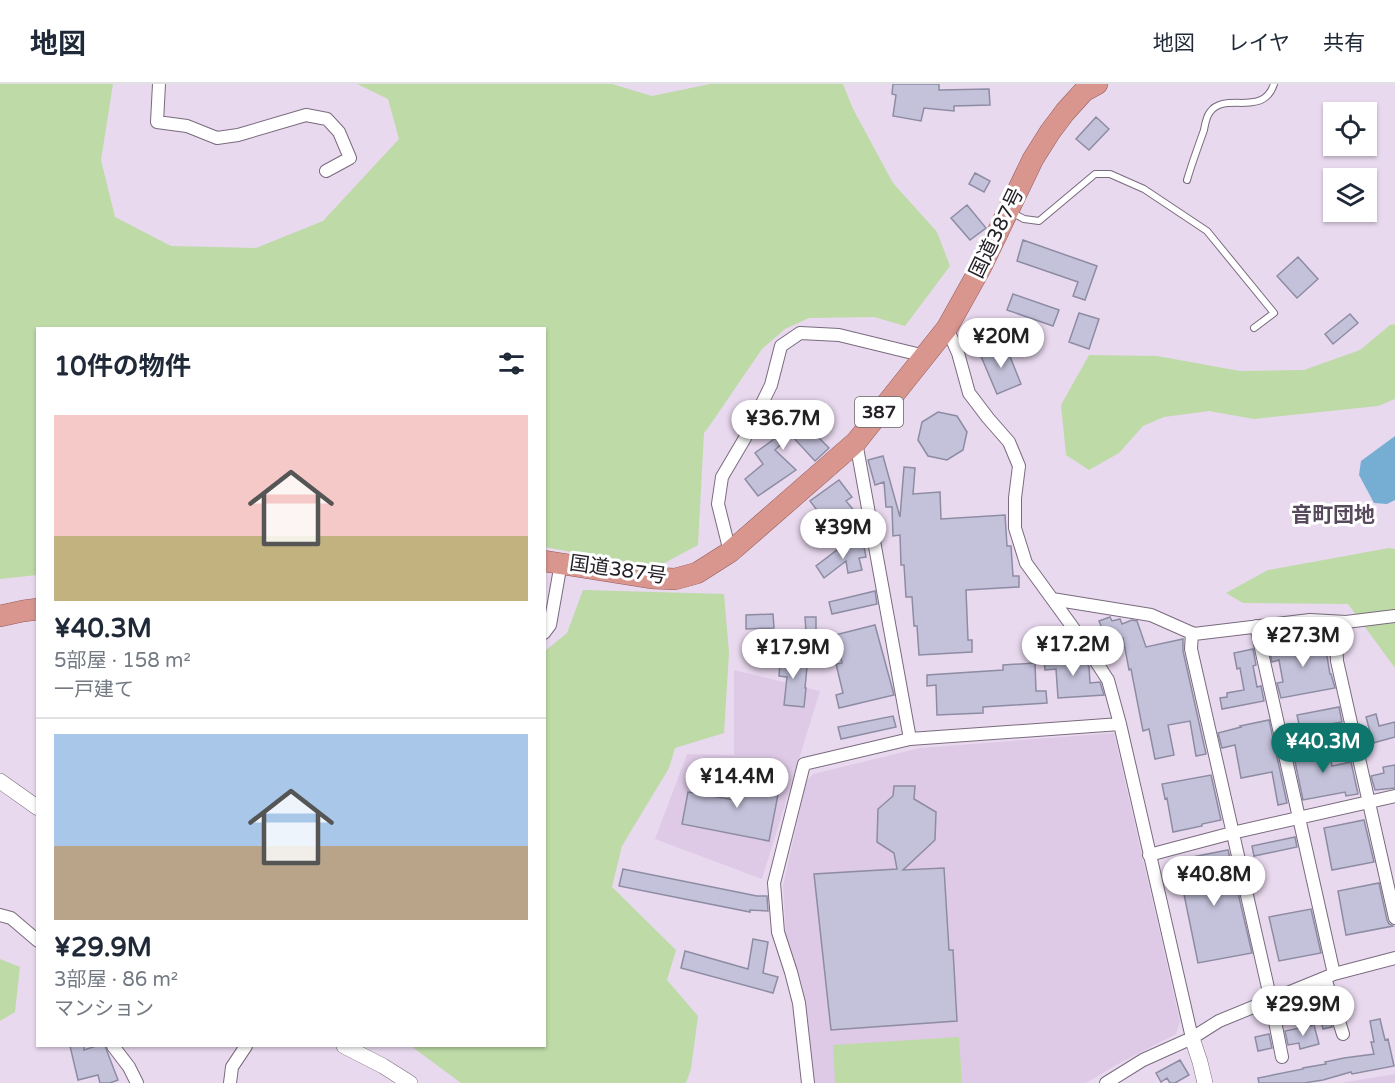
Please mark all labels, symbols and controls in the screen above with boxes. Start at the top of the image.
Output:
text: 地図 [30,27,86,61]
text: 地図 [1153,31,1195,56]
text: レイヤ [1228,31,1290,56]
text: 共有 [1323,31,1365,56]
map controls [1323,102,1377,222]
button: locate [1323,102,1377,156]
button: layers [1323,168,1377,222]
street label: 国道387号 [965,184,1029,282]
pin: ¥20M [965,318,1037,369]
text: ¥20M [972,325,1030,349]
icon: filters [495,347,528,380]
text: 10件の物件 [54,351,191,382]
road number: 387 [855,397,903,427]
pin: ¥36.7M [734,400,832,451]
text: ¥36.7M [745,407,821,431]
icon: home [237,454,345,562]
district label: 音町団地 [1291,503,1375,528]
pin: ¥39M [807,509,879,560]
text: ¥39M [814,516,872,540]
street label: 国道387号 [568,551,668,589]
text: ¥40.3M [54,613,152,644]
pin: ¥27.3M [1254,617,1352,668]
text: ¥27.3M [1266,624,1340,648]
pin: ¥17.2M [1024,626,1122,677]
pin: ¥17.9M [744,629,842,680]
text: ¥17.2M [1036,633,1110,657]
text: ¥17.9M [756,636,830,660]
text: 5部屋 · 158 m² [54,649,191,673]
text: 一戸建て [54,678,134,702]
pin: ¥40.3M [1274,723,1372,774]
text: ¥40.3M [1285,730,1361,754]
pin: ¥14.4M [688,758,786,809]
text: ¥14.4M [700,765,774,789]
icon: home [237,773,345,881]
pin: ¥40.8M [1165,856,1263,907]
text: ¥40.8M [1176,863,1252,887]
text: ¥29.9M [54,932,152,963]
text: 3部屋 · 86 m² [54,968,178,992]
pin: ¥29.9M [1254,986,1352,1037]
text: ¥29.9M [1265,993,1341,1017]
text: マンション [54,997,154,1021]

